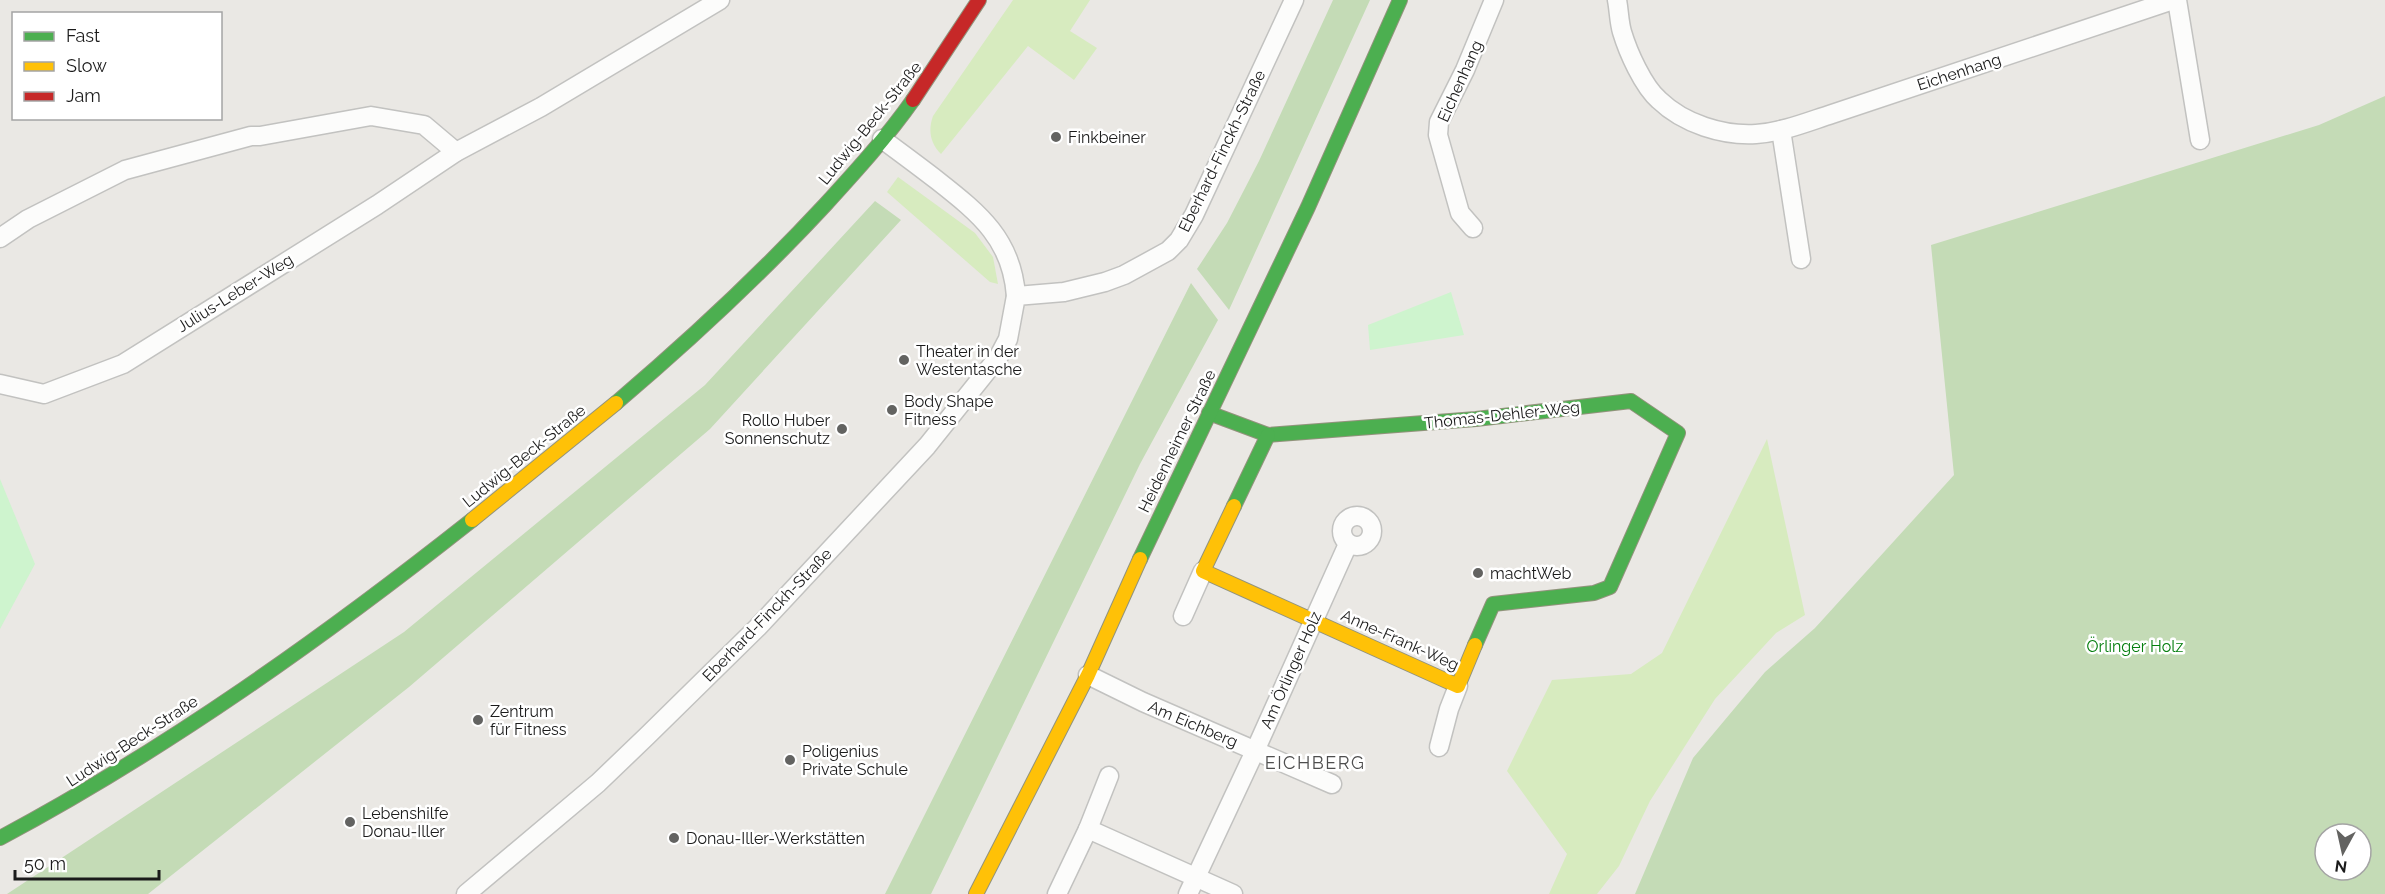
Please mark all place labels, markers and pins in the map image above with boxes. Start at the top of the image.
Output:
place label: Finkbeiner [1068,128,1146,147]
marker: Finkbeiner [1049,130,1063,144]
place label: Theater in der Westentasche [916,342,1022,379]
marker: Theater in der Westentasche [897,353,911,367]
place label: Body Shape Fitness [904,392,993,429]
marker: Body Shape Fitness [885,403,899,417]
place label: Rollo Huber Sonnenschutz [725,411,830,448]
marker: Rollo Huber Sonnenschutz [835,422,849,436]
place label: machtWeb [1490,564,1571,583]
marker: machtWeb [1471,566,1485,580]
place label: Zentrum für Fitness [490,702,567,739]
marker: Zentrum für Fitness [471,713,485,727]
place label: Poligenius Private Schule [802,742,908,779]
marker: Poligenius Private Schule [783,753,797,767]
place label: Lebenshilfe Donau-Iller [362,804,448,841]
marker: Lebenshilfe Donau-Iller [343,815,357,829]
place label: Donau-Iller-Werkstätten [686,829,865,848]
marker: Donau-Iller-Werkstätten [667,831,681,845]

